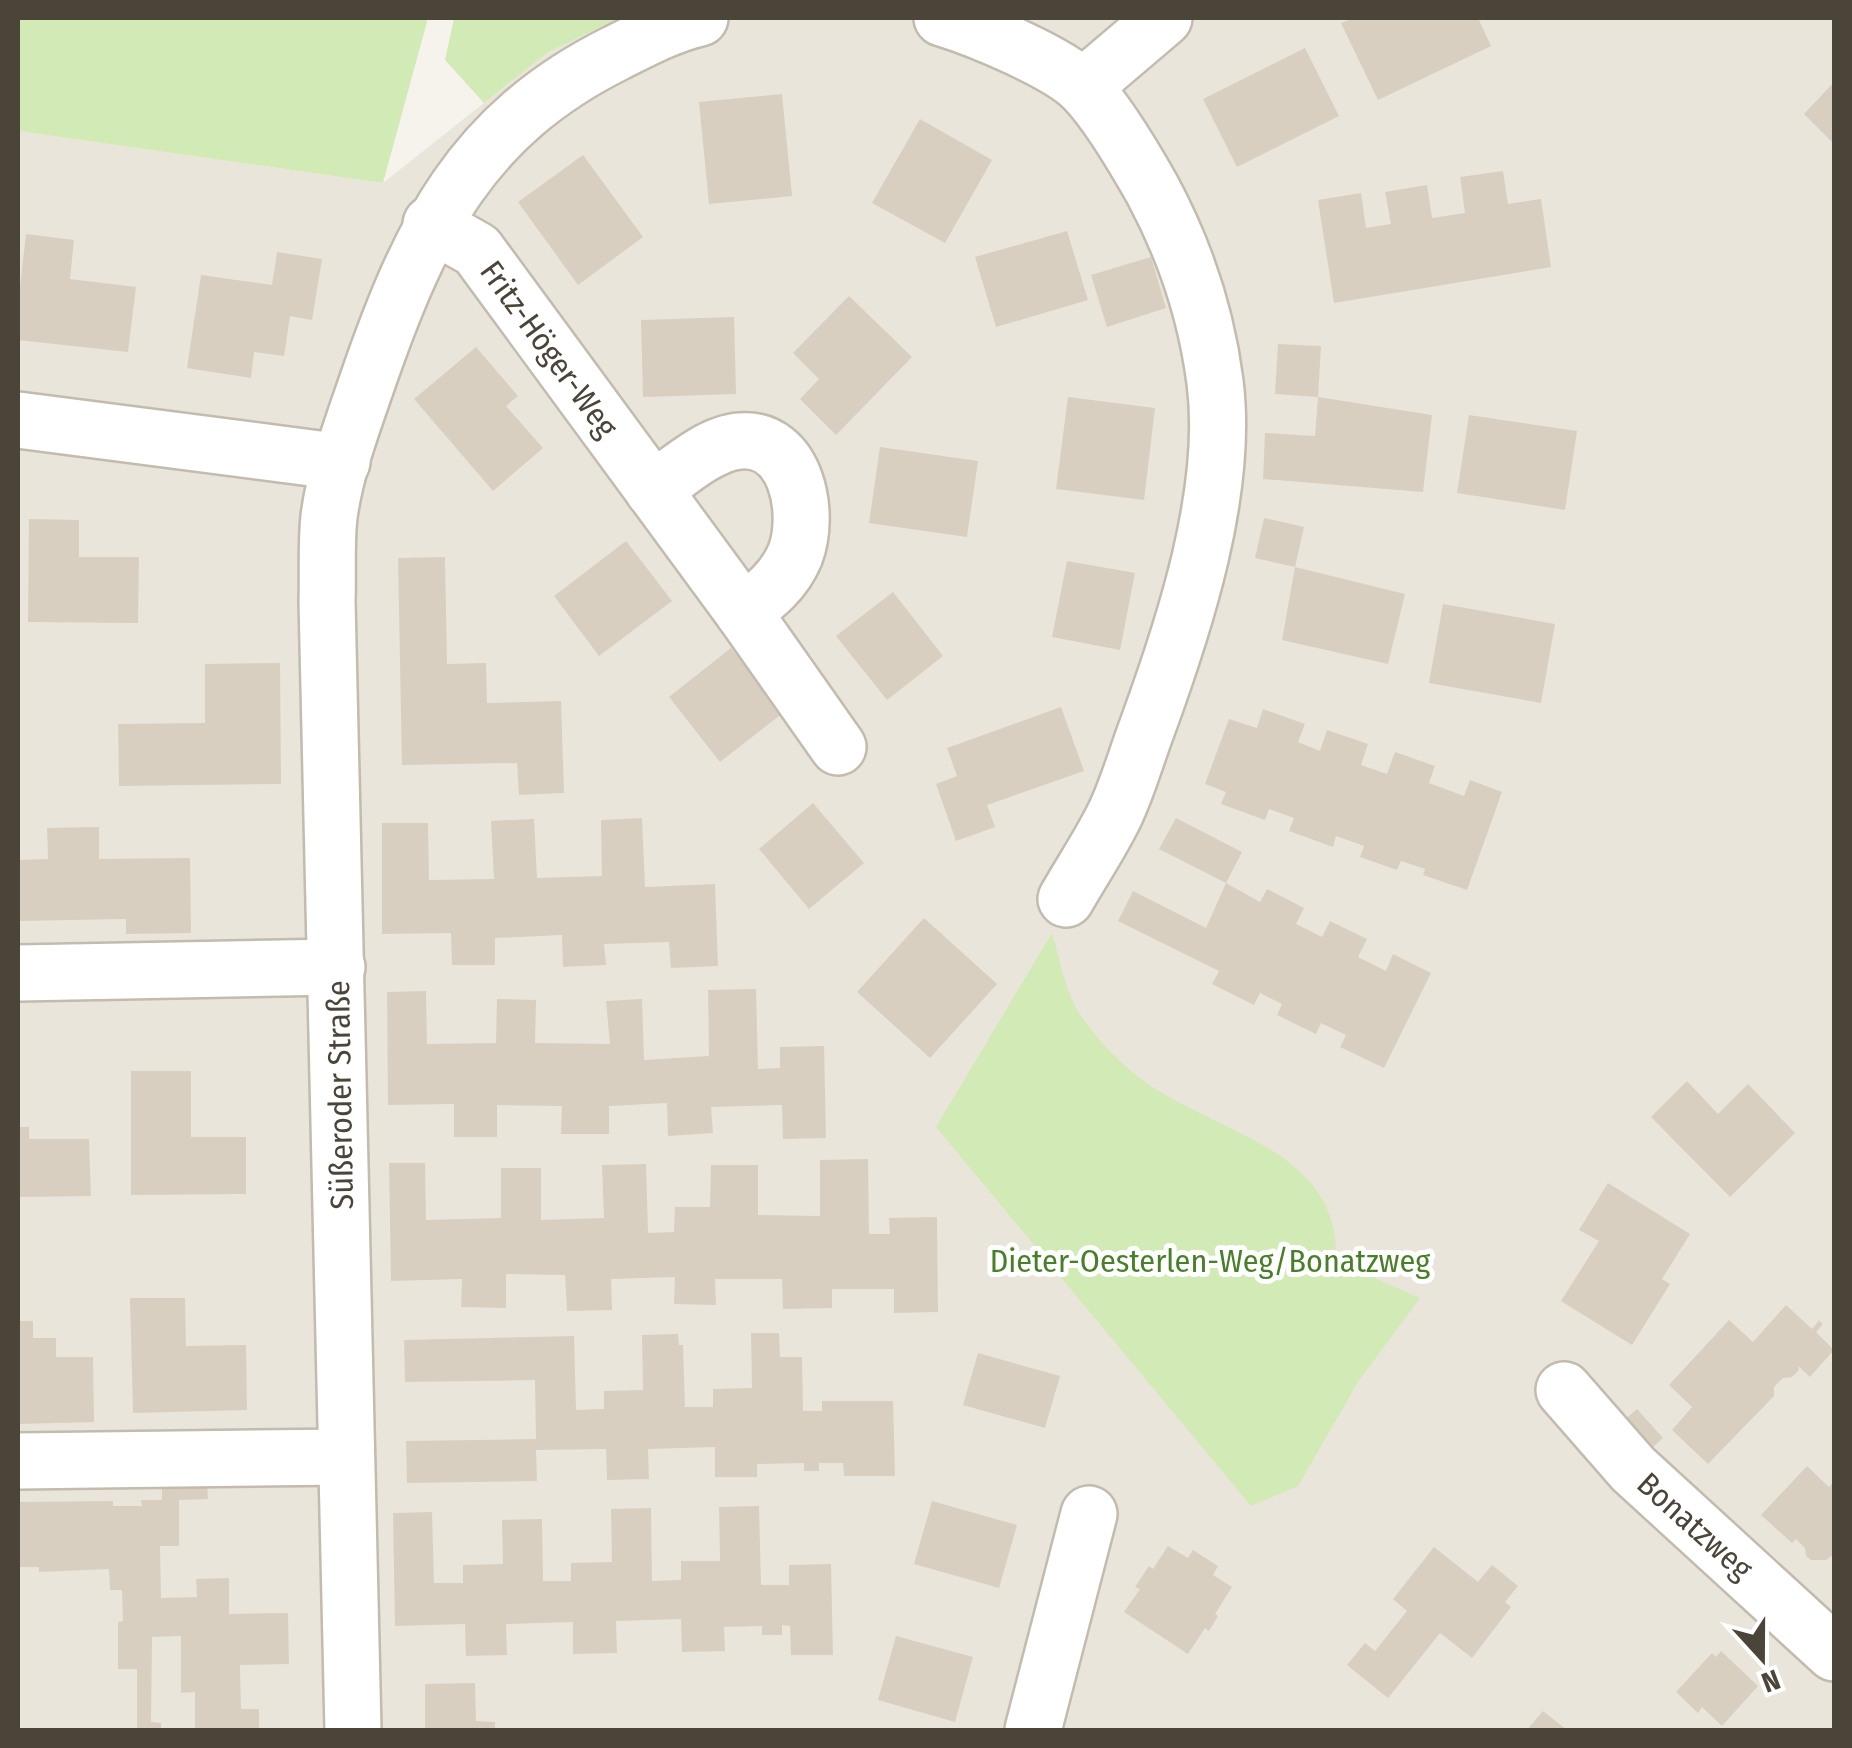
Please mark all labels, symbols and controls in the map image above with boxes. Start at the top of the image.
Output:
street label: Fritz-Höger-Weg [472,253,626,445]
street label: Süßeroder Straße [319,980,361,1210]
park label: Dieter-Oesterlen-Weg/Bonatzweg [990,1242,1430,1280]
street label: Bonatzweg [1630,1464,1760,1588]
north arrow [1712,1608,1812,1708]
text: N [1757,1662,1785,1699]

